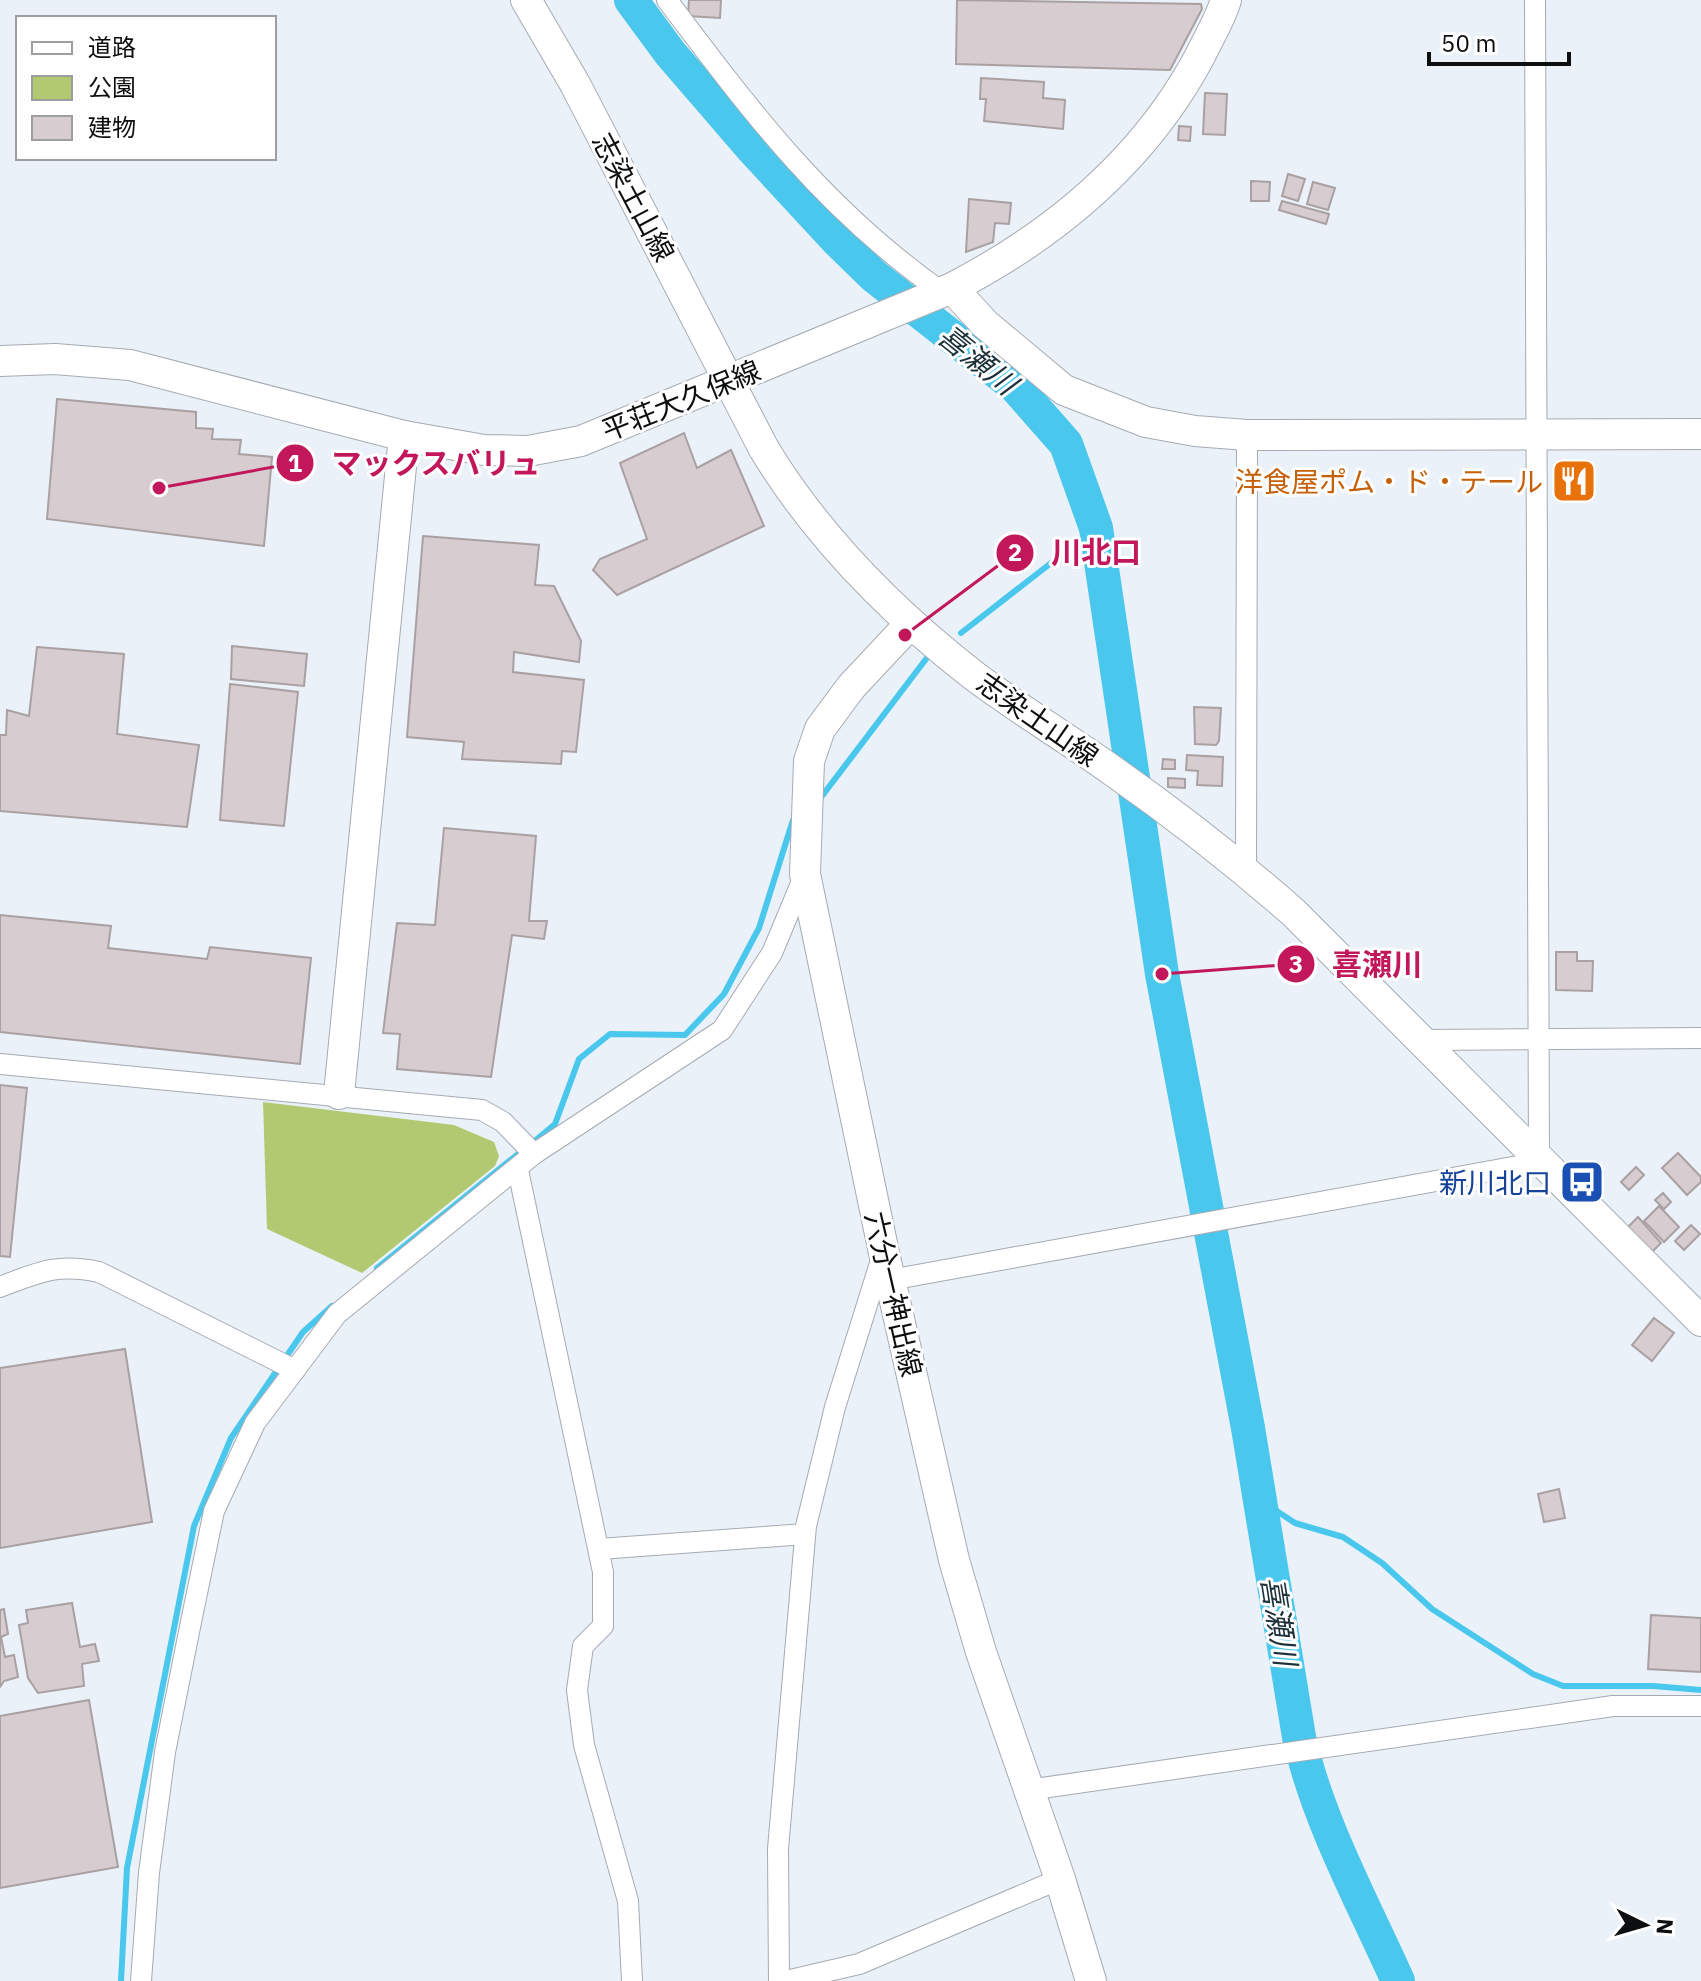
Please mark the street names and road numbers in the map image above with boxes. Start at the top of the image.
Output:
street label: 志染土山線 [585,127,683,267]
street label: 平荘大久保線 [596,351,766,449]
street label: 志染土山線 [970,664,1106,774]
street label: 六分一神出線 [857,1208,931,1380]

